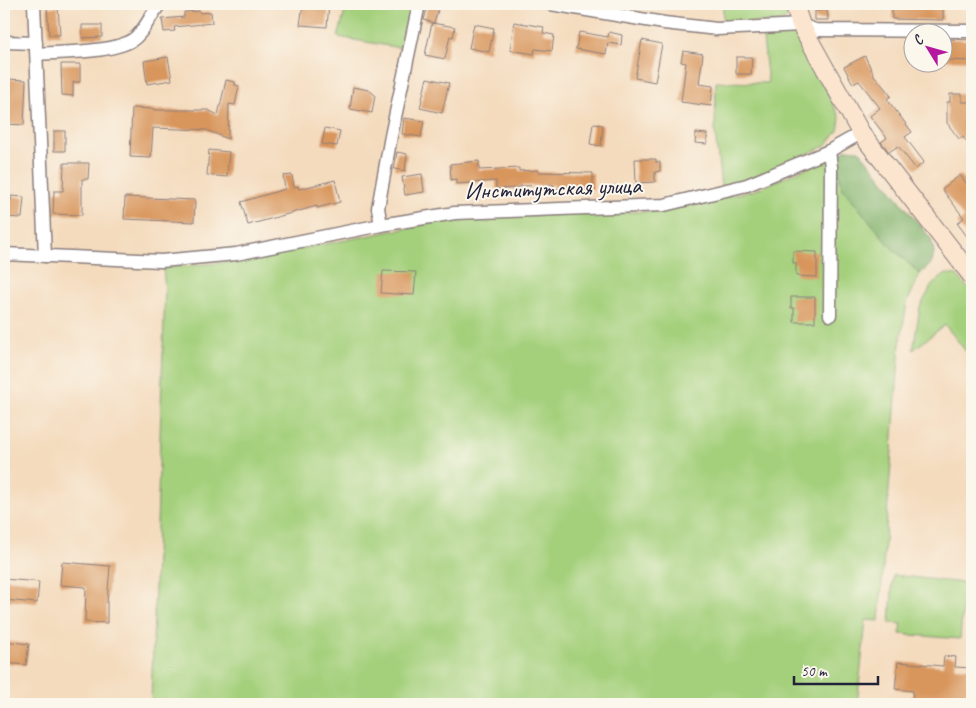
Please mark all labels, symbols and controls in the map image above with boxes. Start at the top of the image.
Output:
north arrow [904,22,954,72]
text: С [909,31,928,48]
street label: Институтская улица [464,170,643,206]
scale bar [794,653,877,685]
text: 50 m [801,662,828,681]

